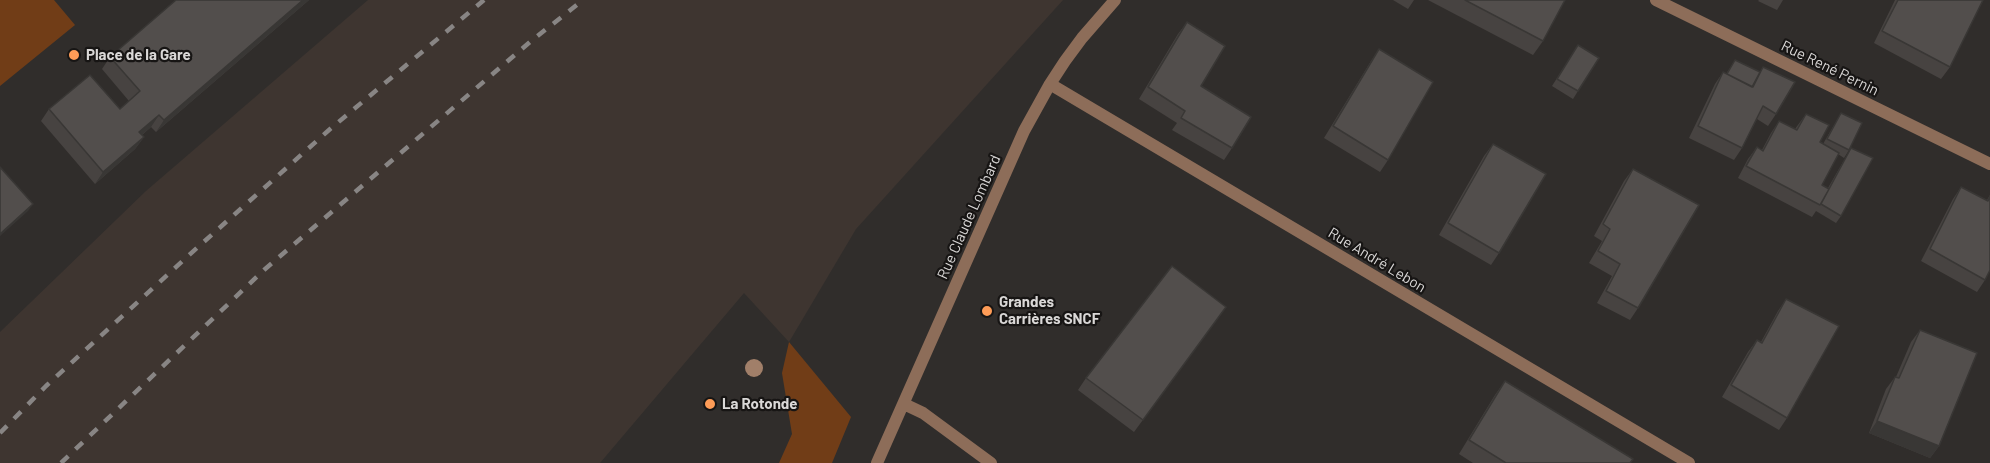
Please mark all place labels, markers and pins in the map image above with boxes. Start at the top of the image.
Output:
place label: Place de la Gare [86,46,191,64]
marker: Place de la Gare [67,48,81,62]
place label: Grandes Carrières SNCF [999,293,1100,328]
marker: Grandes Carrières SNCF [980,304,994,318]
place label: La Rotonde [722,395,798,413]
marker: La Rotonde [703,397,717,411]

